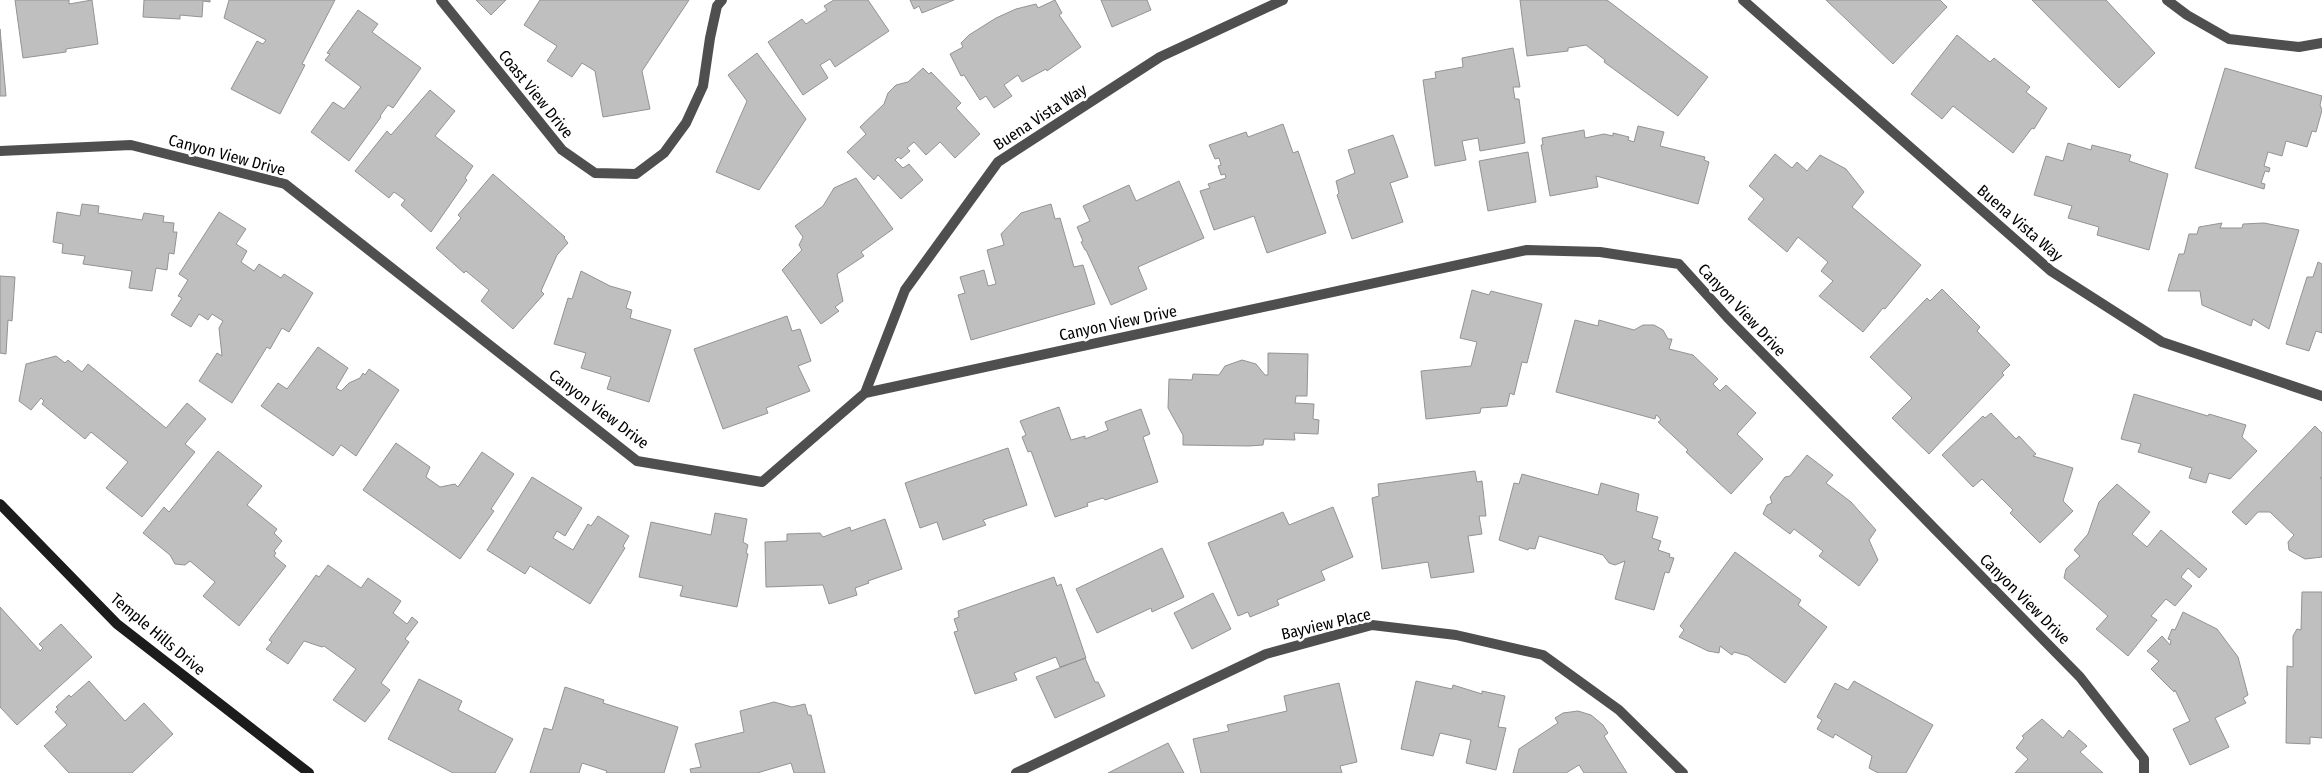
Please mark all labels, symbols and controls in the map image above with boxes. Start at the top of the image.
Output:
street label: Coast View Drive [495,46,577,142]
street label: Buena Vista Way [990,79,1091,154]
street label: Canyon View Drive [167,130,287,180]
street label: Buena Vista Way [1973,181,2067,266]
street label: Canyon View Drive [1694,260,1790,360]
street label: Canyon View Drive [1057,301,1179,345]
street label: Canyon View Drive [545,365,653,453]
street label: Canyon View Drive [1976,550,2074,648]
street label: Temple Hills Drive [107,589,209,679]
street label: Bayview Place [1279,604,1373,644]

